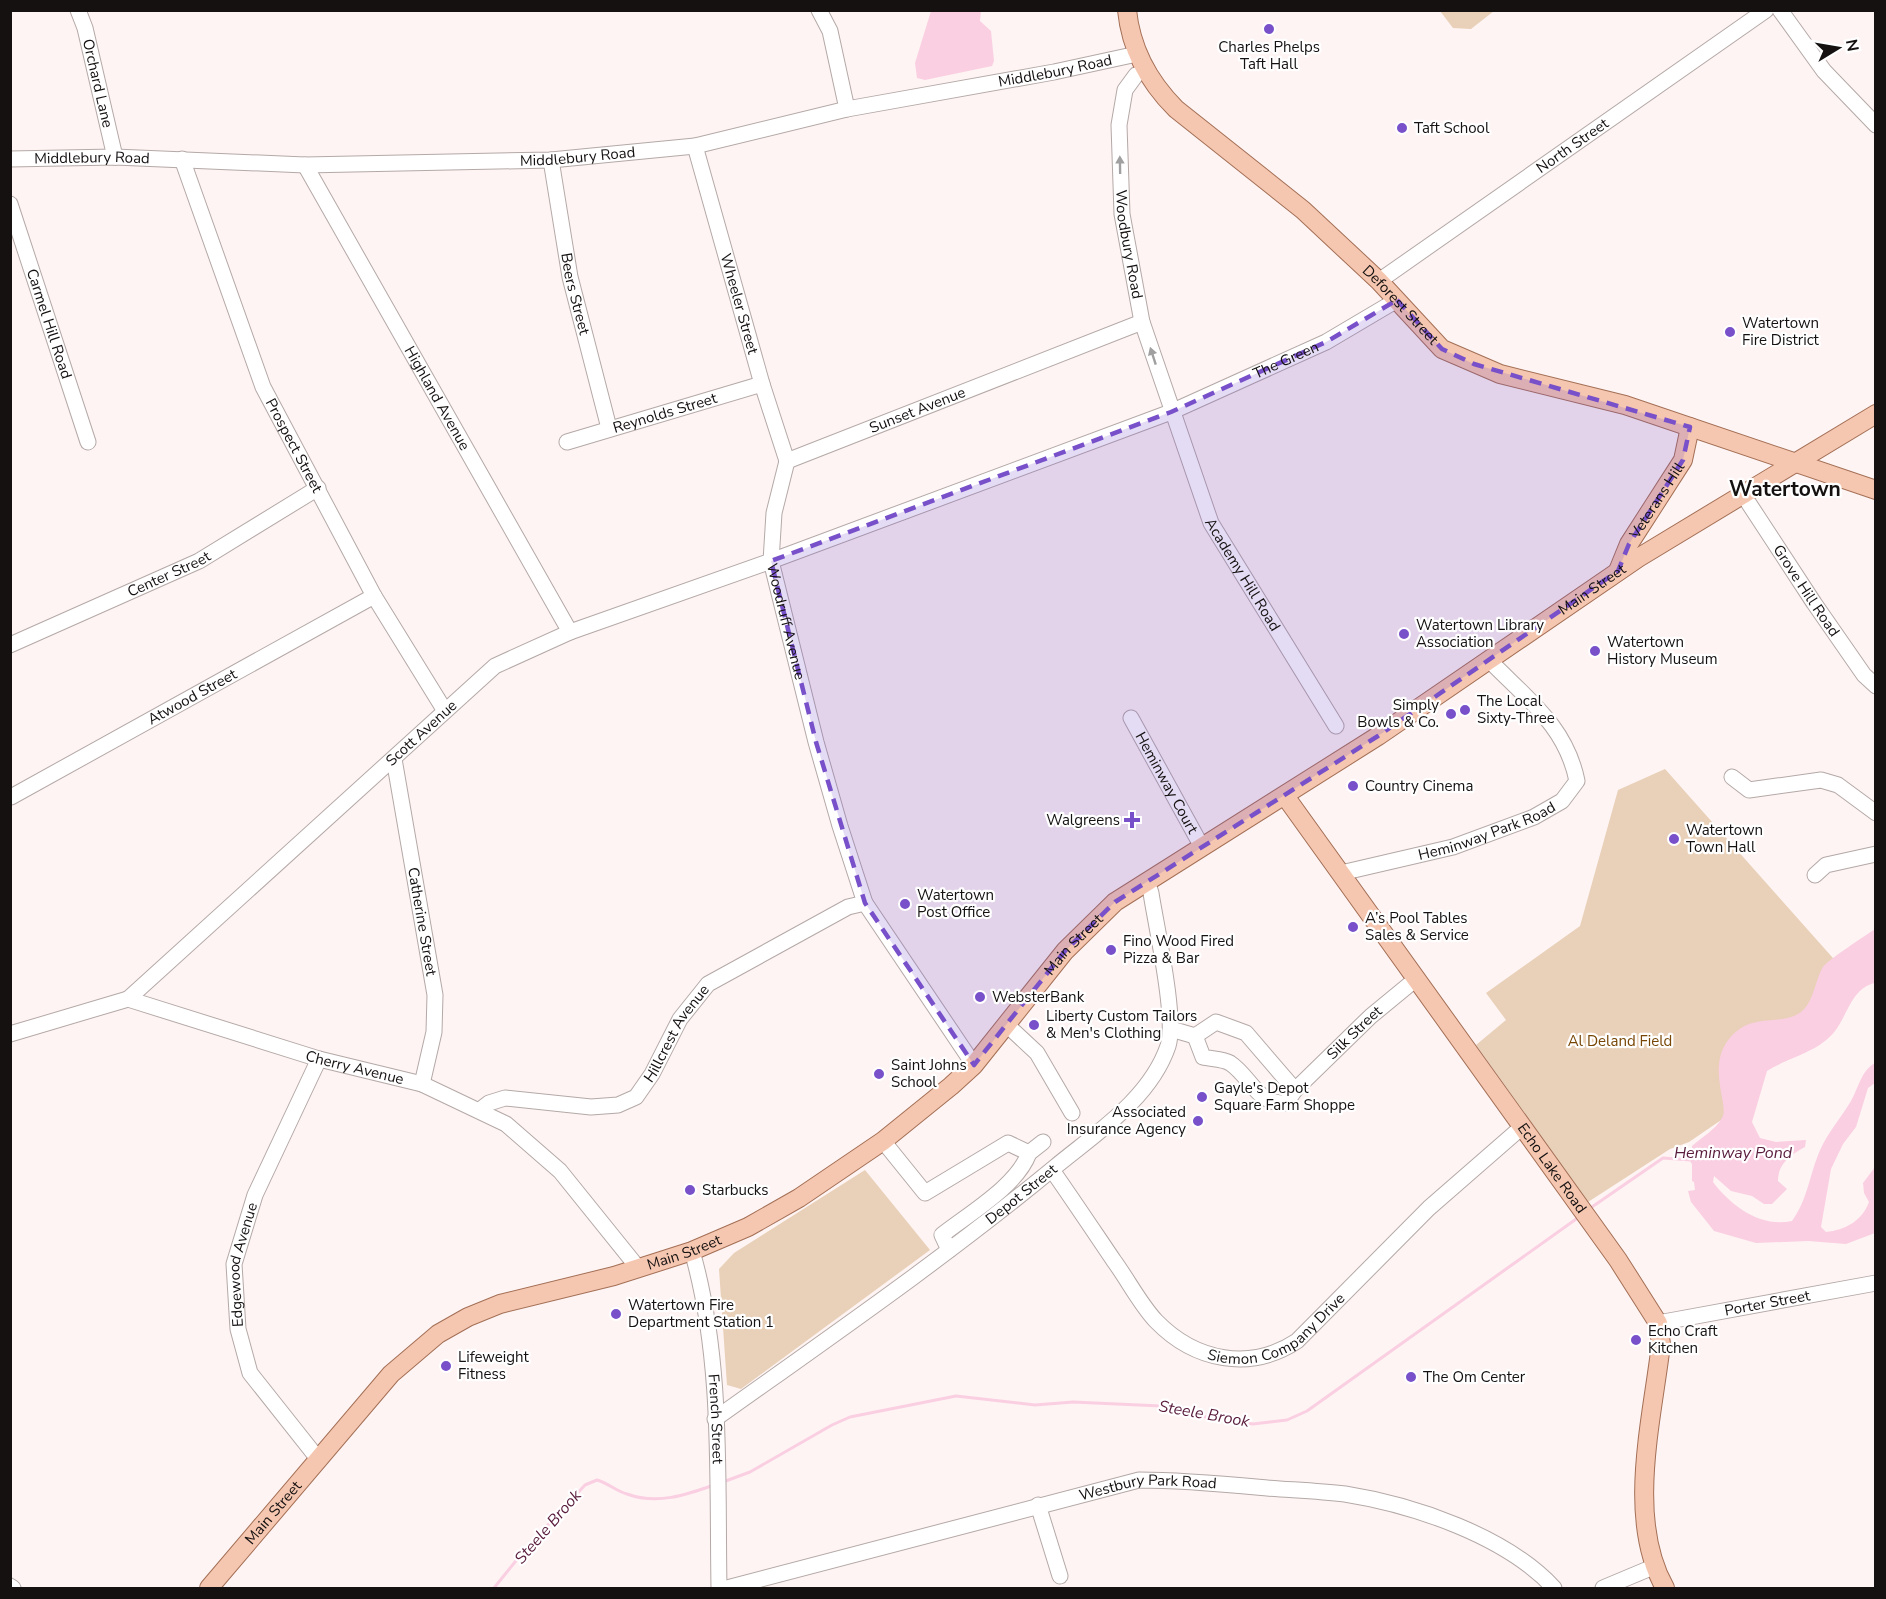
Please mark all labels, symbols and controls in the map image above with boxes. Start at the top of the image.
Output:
north arrow [1808,18,1868,78]
marker: Charles Phelps Taft Hall [1262,22,1276,36]
street label: Orchard Lane [78,37,118,130]
place label: Charles Phelps Taft Hall [1218,37,1320,74]
text: N [1840,37,1864,53]
street label: Middlebury Road [997,50,1114,92]
street label: North Street [1532,113,1613,178]
place label: Taft School [1414,118,1490,138]
marker: Taft School [1395,121,1409,135]
street label: Middlebury Road [520,142,636,171]
street label: Middlebury Road [34,147,150,169]
one-way arrow [1116,155,1125,174]
street label: Woodbury Road [1111,189,1148,301]
street label: Beers Street [556,251,595,338]
street label: Wheeler Street [716,251,763,357]
street label: Deforest Street [1358,260,1443,349]
street label: Carmel Hill Road [22,266,77,381]
place label: Watertown Fire District [1742,313,1820,350]
marker: Watertown Fire District [1723,325,1737,339]
street label: The Green [1250,337,1322,384]
street label: Highland Avenue [400,342,475,454]
one-way arrow [1148,347,1157,365]
street label: Sunset Avenue [866,382,968,438]
street label: Reynolds Street [610,388,720,438]
street label: Prospect Street [261,395,328,497]
street label: Veterans Hill [1624,458,1689,543]
district label: Watertown [1729,475,1841,503]
street label: Academy Hill Road [1200,514,1285,635]
street label: Grove Hill Road [1769,541,1844,641]
street label: Center Street [124,546,215,602]
street label: Main Street [1554,559,1630,620]
street label: Woodruff Avenue [762,561,810,682]
place label: Watertown Library Association [1416,615,1544,652]
marker: Watertown Library Association [1397,627,1411,641]
place label: Watertown History Museum [1607,632,1718,669]
marker: Watertown History Museum [1588,644,1602,658]
street label: Atwood Street [144,664,241,729]
place label: The Local Sixty-Three [1477,691,1555,728]
street label: Scott Avenue [381,695,461,770]
place label: Simply Bowls & Co. [1357,695,1439,732]
marker: The Local Sixty-Three [1458,703,1472,717]
marker: Simply Bowls & Co. [1444,707,1458,721]
street label: Heminway Court [1131,728,1203,838]
place label: Country Cinema [1365,776,1473,796]
marker: Country Cinema [1346,779,1360,793]
street label: Heminway Park Road [1416,797,1559,865]
place label: Walgreens [1046,810,1120,830]
marker: Walgreens [1125,813,1139,827]
place label: Watertown Town Hall [1686,820,1763,857]
marker: Watertown Town Hall [1667,832,1681,846]
street label: Catherine Street [403,866,442,978]
place label: Watertown Post Office [917,885,994,922]
marker: Watertown Post Office [898,897,912,911]
place label: A’s Pool Tables Sales & Service [1365,908,1469,945]
street label: Main Street [1039,909,1108,979]
marker: A’s Pool Tables Sales & Service [1346,920,1360,934]
place label: Fino Wood Fired Pizza & Bar [1123,931,1234,968]
marker: Fino Wood Fired Pizza & Bar [1104,943,1118,957]
street label: Hillcrest Avenue [639,980,714,1086]
place label: WebsterBank [992,987,1085,1007]
marker: WebsterBank [973,990,987,1004]
street label: Silk Street [1322,1001,1387,1064]
place label: Liberty Custom Tailors & Men's Clothing [1046,1006,1197,1043]
marker: Liberty Custom Tailors & Men's Clothing [1027,1018,1041,1032]
park label: Al Deland Field [1568,1031,1672,1051]
street label: Cherry Avenue [303,1045,406,1089]
place label: Saint Johns School [891,1055,967,1092]
marker: Saint Johns School [872,1067,886,1081]
place label: Gayle's Depot Square Farm Shoppe [1214,1078,1355,1115]
marker: Gayle's Depot Square Farm Shoppe [1195,1090,1209,1104]
place label: Associated Insurance Agency [1067,1102,1186,1139]
marker: Associated Insurance Agency [1191,1114,1205,1128]
street label: Echo Lake Road [1513,1119,1591,1217]
water label: Heminway Pond [1674,1142,1793,1164]
street label: Depot Street [981,1159,1062,1229]
place label: Starbucks [702,1180,768,1200]
marker: Starbucks [683,1183,697,1197]
street label: Edgewood Avenue [224,1200,262,1328]
street label: Main Street [644,1229,725,1275]
street label: Porter Street [1723,1285,1812,1321]
street label: Siemon Company Drive [1205,1288,1349,1369]
place label: Watertown Fire Department Station 1 [628,1295,774,1332]
marker: Watertown Fire Department Station 1 [609,1307,623,1321]
place label: Echo Craft Kitchen [1648,1321,1718,1358]
marker: Echo Craft Kitchen [1629,1333,1643,1347]
place label: Lifeweight Fitness [458,1347,530,1384]
marker: Lifeweight Fitness [439,1359,453,1373]
place label: The Om Center [1423,1367,1526,1387]
marker: The Om Center [1404,1370,1418,1384]
street label: French Street [704,1373,728,1465]
water label: Steele Brook [1157,1395,1252,1433]
street label: Westbury Park Road [1077,1470,1217,1505]
street label: Main Street [240,1476,306,1549]
water label: Steele Brook [510,1484,587,1569]

